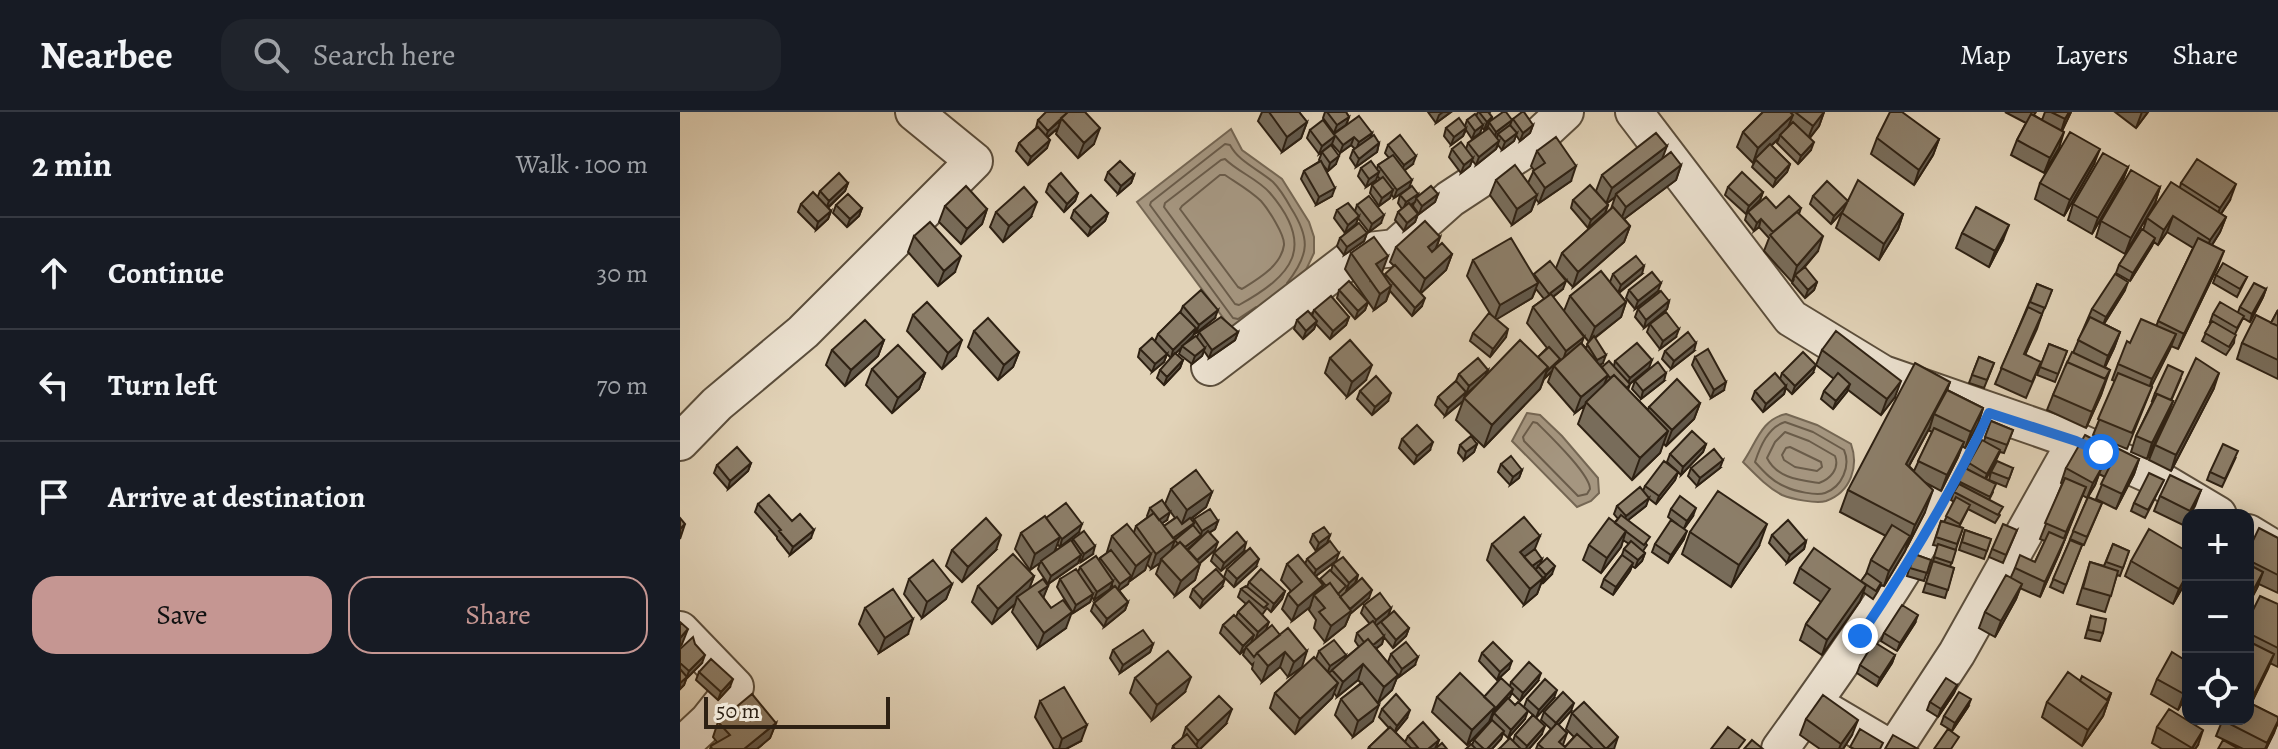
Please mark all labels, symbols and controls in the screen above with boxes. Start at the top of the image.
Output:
search box [221,19,781,91]
text: Nearbee [40,29,173,81]
icon: search [249,33,293,77]
text: Search here [313,35,455,75]
text: Map [1960,36,2011,74]
text: Layers [2055,36,2128,74]
text: Share [2172,36,2238,74]
text: 2 min [32,141,112,188]
text: Walk · 100 m [516,147,648,182]
icon: ahead [32,251,76,295]
text: Continue [108,253,224,293]
text: 30 m [597,256,648,291]
icon: left [32,363,76,407]
text: Turn left [108,365,217,405]
text: 70 m [596,368,648,403]
route start [2083,434,2119,470]
icon: arrive [32,475,76,519]
text: Arrive at destination [108,477,365,517]
map controls [2182,509,2254,725]
button: + [2182,509,2254,581]
button: Save [32,576,332,654]
button: Share [348,576,648,654]
button: − [2182,581,2254,653]
route end [1842,618,1878,654]
button: locate [2182,653,2254,725]
scale bar [704,693,890,729]
text: 50 m [716,696,760,726]

